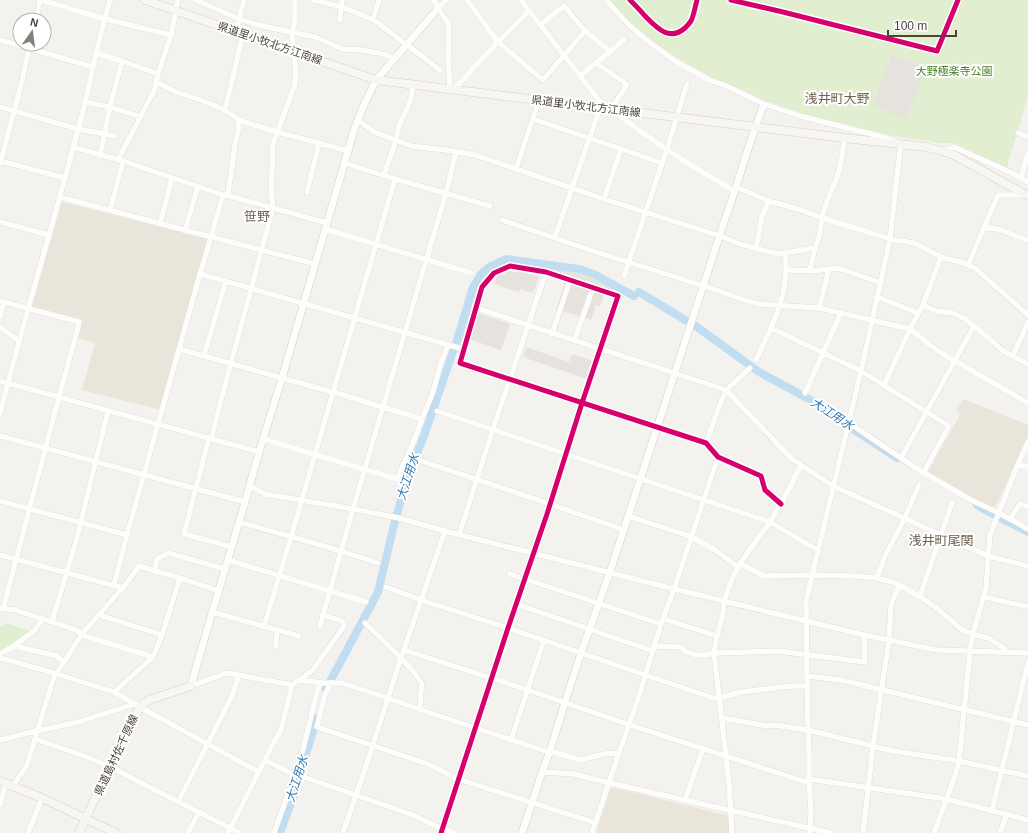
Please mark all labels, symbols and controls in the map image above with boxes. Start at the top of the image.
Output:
north arrow [12,12,52,52]
scale bar [888,12,956,38]
text: N [29,16,40,29]
street label: 県道里小牧北方江南線 [216,19,324,67]
text: 100 m [894,19,927,33]
park label: 大野極楽寺公園 [916,65,993,77]
district label: 浅井町大野 [804,91,870,106]
street label: 県道里小牧北方江南線 [531,93,641,119]
district label: 笹野 [244,209,270,224]
water label: 大江用水 [808,395,858,434]
water label: 大江用水 [394,450,423,502]
district label: 浅井町尾関 [908,533,974,548]
street label: 県道島村佐千原線 [92,713,140,797]
water label: 大江用水 [283,752,312,804]

